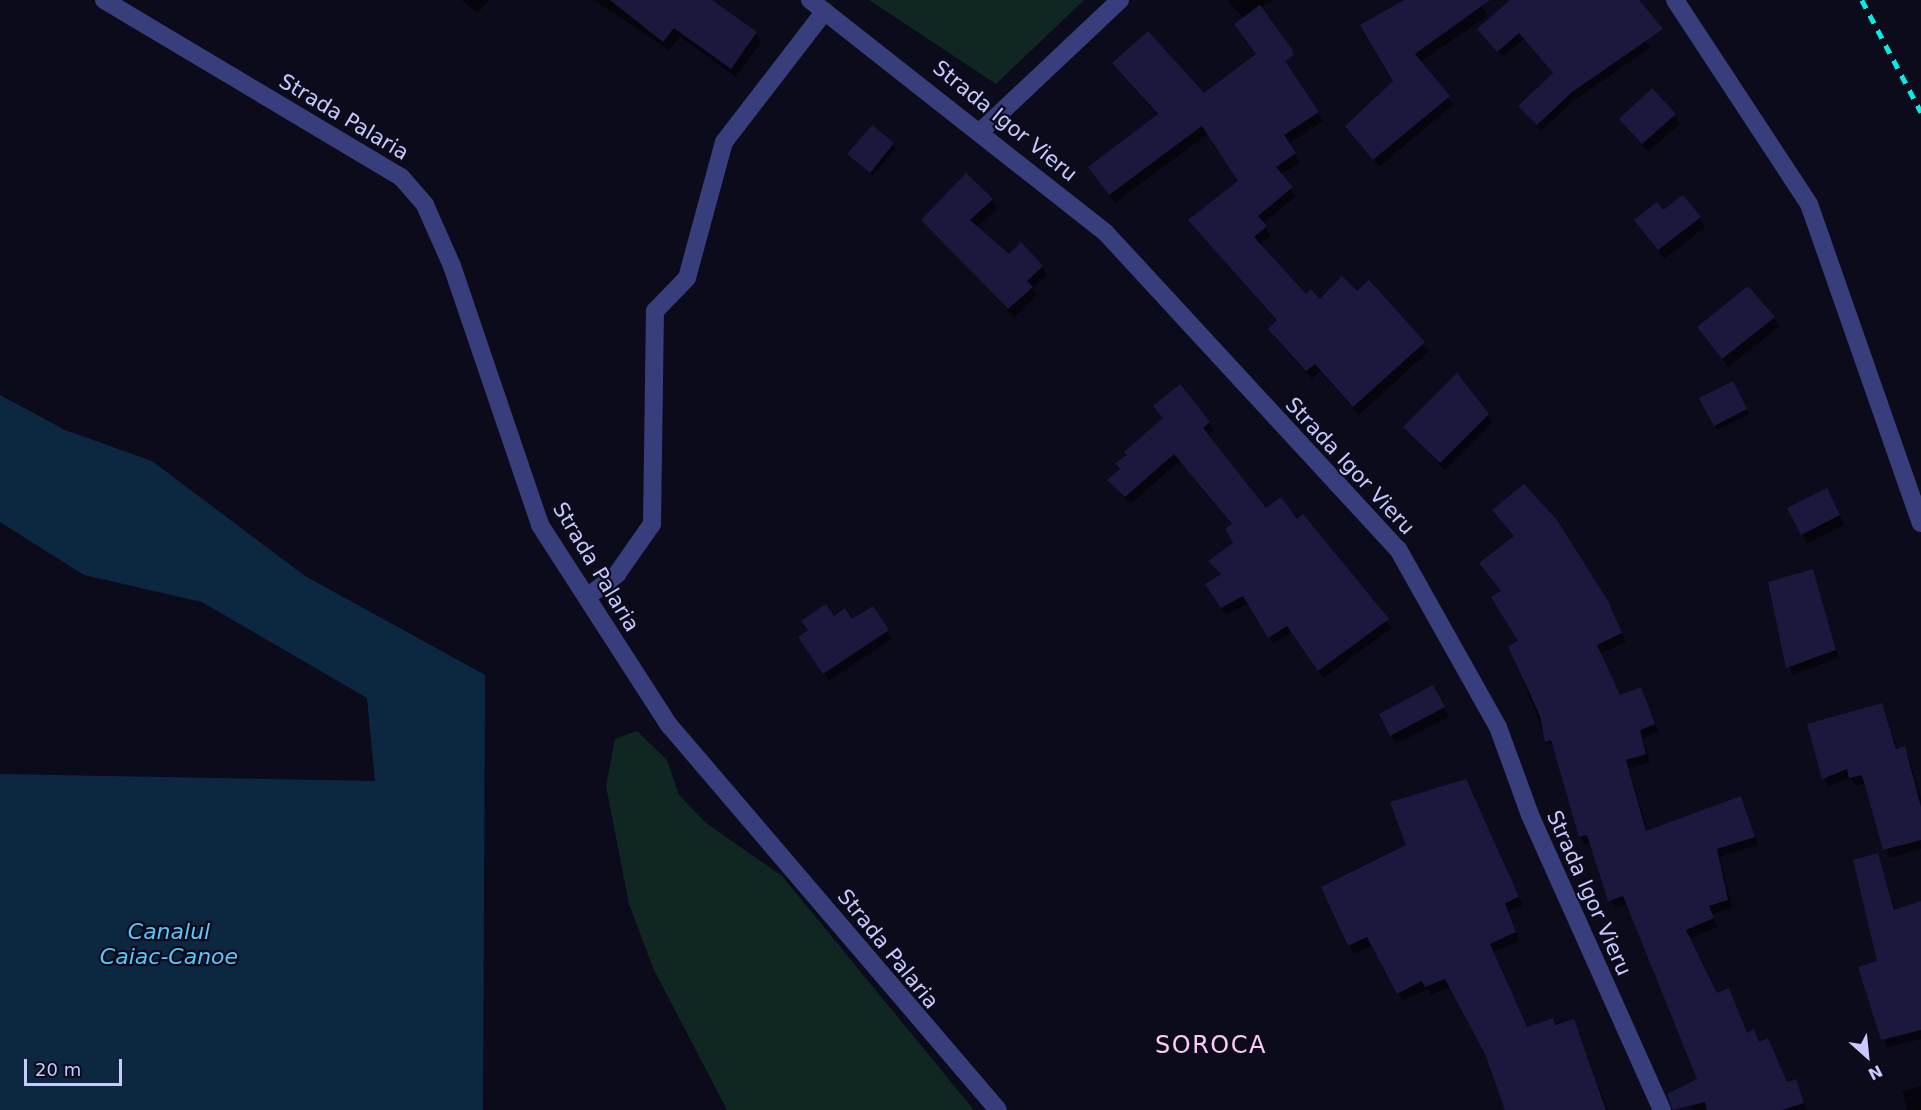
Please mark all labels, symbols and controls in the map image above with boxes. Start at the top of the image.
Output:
street label: Strada Igor Vieru [928,55,1082,187]
street label: Strada Palaria [275,68,413,166]
street label: Strada Igor Vieru [1280,392,1420,540]
street label: Strada Palaria [547,498,645,636]
street label: Strada Igor Vieru [1541,806,1637,980]
street label: Strada Palaria [832,884,944,1014]
water label: Canalul Caiac-Canoe [100,918,238,969]
north arrow [1837,1026,1897,1086]
district label: SOROCA [1155,1032,1267,1060]
scale bar [27,1047,124,1085]
text: 20 m [35,1059,81,1080]
text: N [1865,1061,1886,1084]

